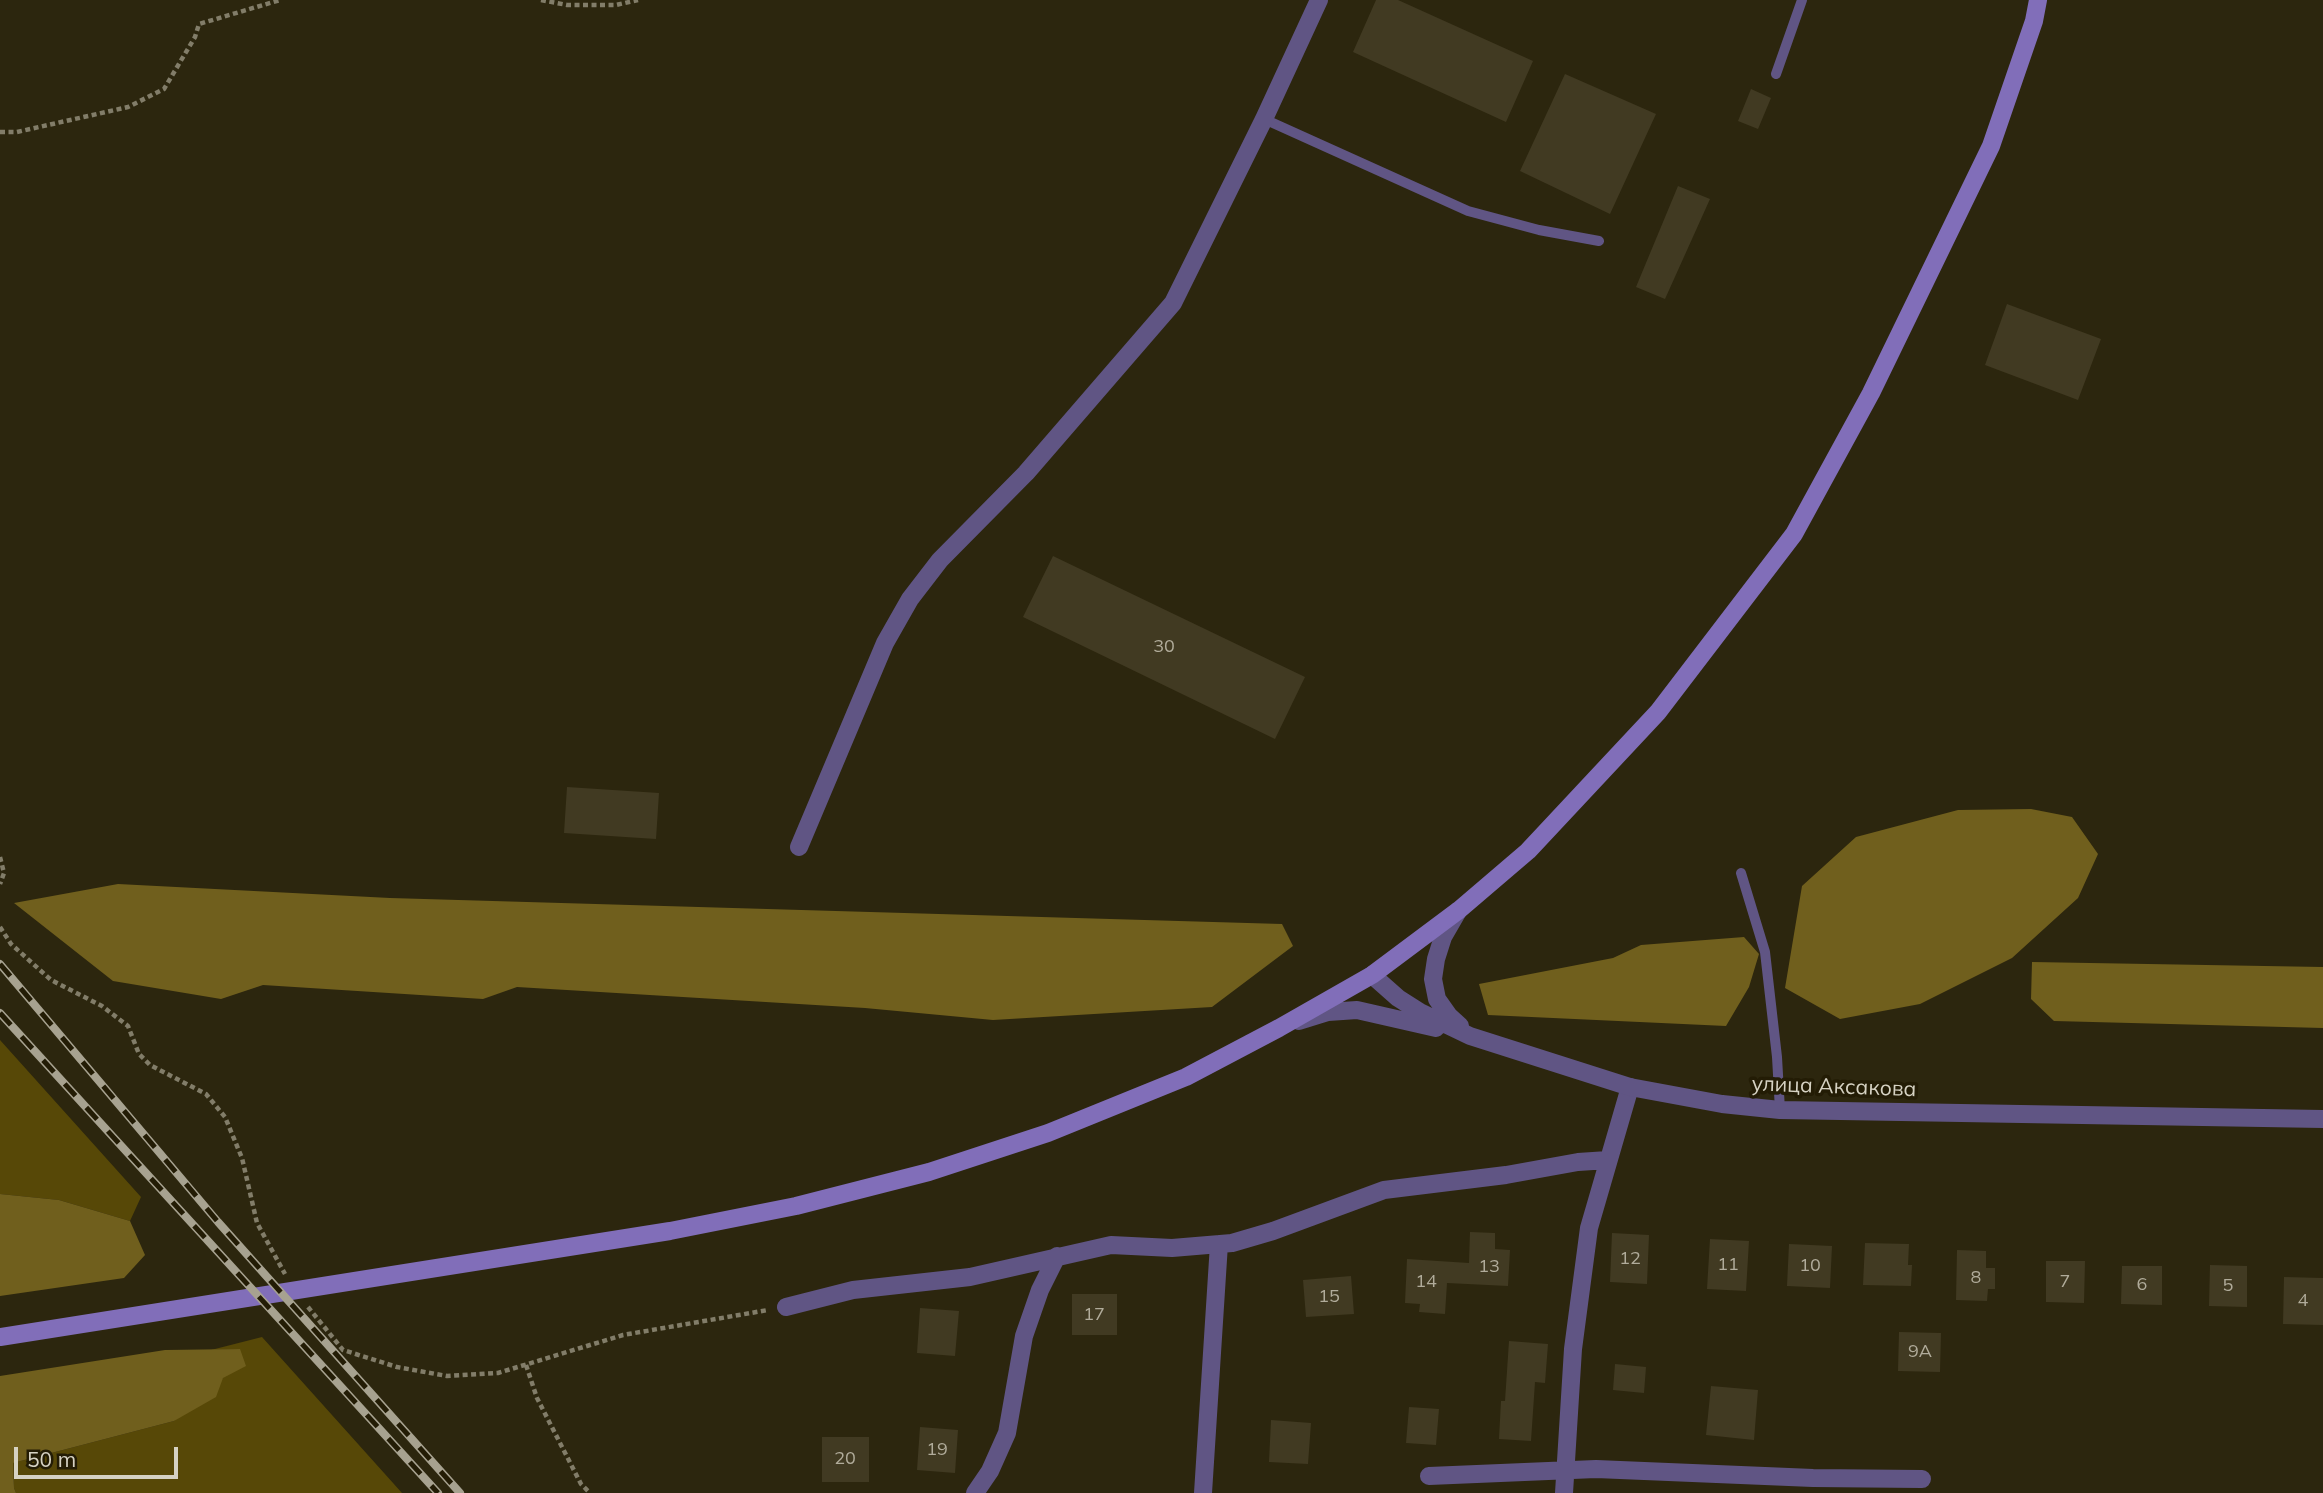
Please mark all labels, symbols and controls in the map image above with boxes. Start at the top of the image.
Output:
house number: 30 [1153,636,1175,658]
street label: улица Аксакова [1751,1072,1917,1102]
house number: 12 [1619,1248,1641,1270]
house number: 11 [1717,1254,1739,1276]
house number: 10 [1799,1255,1821,1277]
house number: 13 [1478,1256,1500,1278]
house number: 8 [1971,1267,1981,1289]
house number: 14 [1415,1271,1437,1293]
house number: 7 [2060,1271,2070,1293]
house number: 6 [2137,1274,2147,1296]
house number: 5 [2223,1275,2233,1297]
house number: 15 [1318,1286,1340,1308]
house number: 4 [2298,1290,2308,1312]
house number: 17 [1083,1304,1105,1326]
house number: 9А [1908,1341,1932,1363]
scale bar [18,1434,182,1478]
house number: 19 [926,1439,948,1461]
text: 50 m [27,1446,76,1472]
house number: 20 [834,1448,856,1470]

